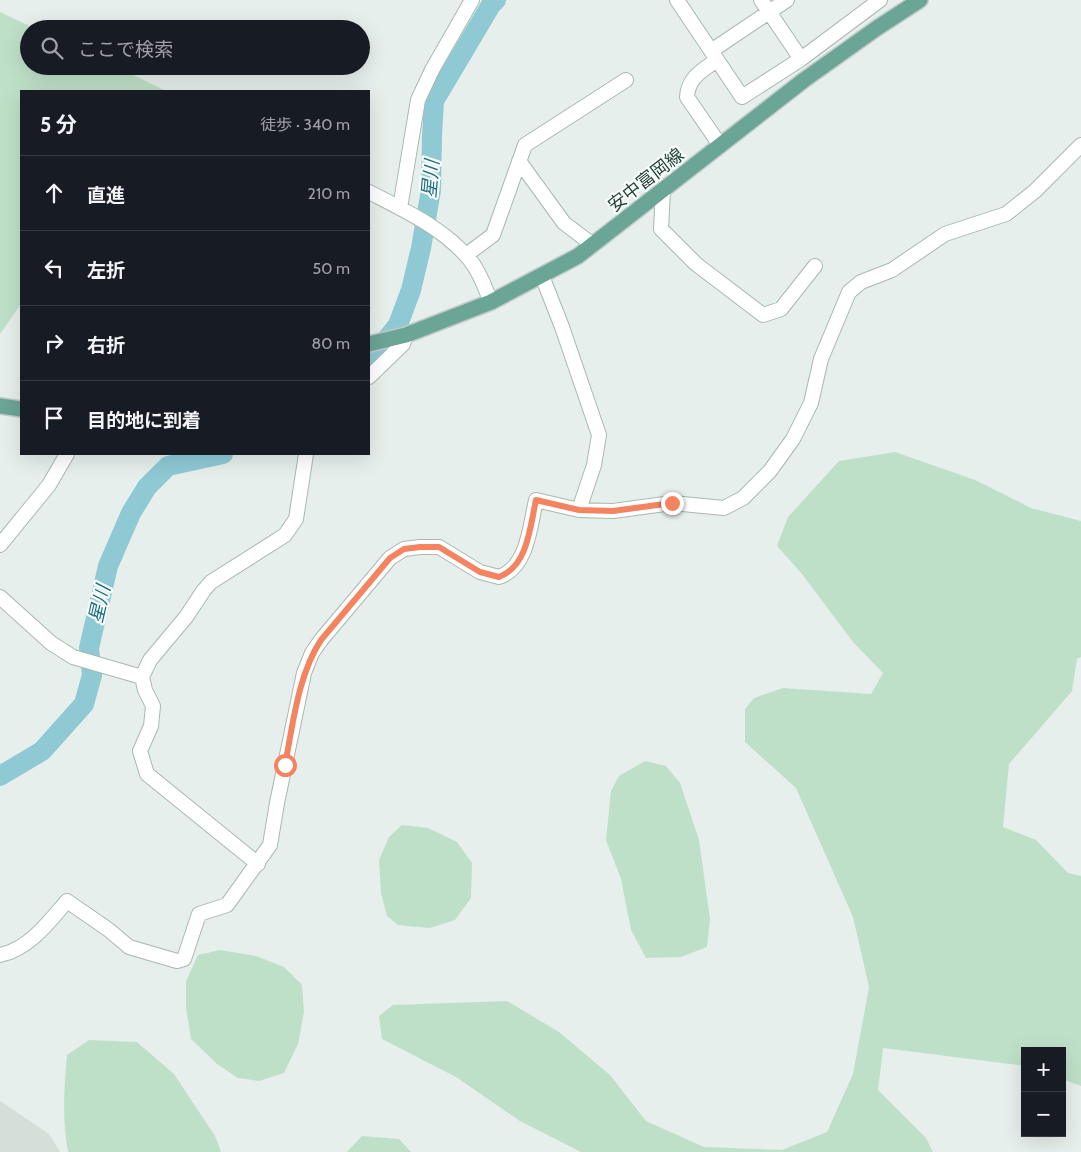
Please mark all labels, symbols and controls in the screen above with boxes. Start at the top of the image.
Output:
search box [20,20,370,75]
icon: search [38,34,66,62]
text: ここで検索 [78,38,173,61]
text: 5 分 [40,112,77,137]
text: 徒歩 · 340 m [260,115,350,134]
street label: 安中富岡線 [604,144,688,216]
water label: 星川 [417,157,444,199]
icon: ahead [40,179,68,207]
text: 直進 [87,184,125,207]
text: 210 m [308,184,350,203]
icon: left [40,254,68,282]
text: 左折 [87,259,125,282]
text: 50 m [313,259,350,278]
icon: right [40,329,68,357]
text: 右折 [87,334,125,357]
text: 80 m [312,334,350,353]
icon: arrive [40,404,68,432]
text: 目的地に到着 [87,409,201,432]
route end [661,492,684,515]
water label: 星川 [84,581,115,625]
route start [274,754,297,777]
map controls [1021,1047,1066,1137]
button: + [1021,1047,1066,1092]
button: − [1021,1092,1066,1137]

